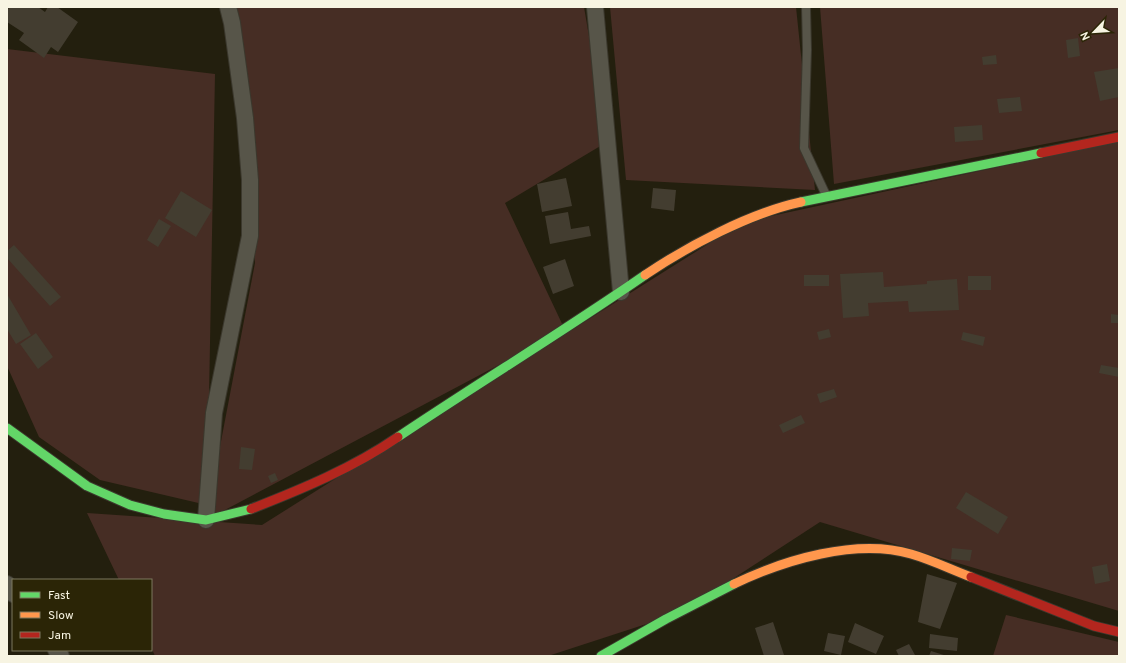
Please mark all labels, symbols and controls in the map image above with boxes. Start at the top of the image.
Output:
north arrow [1074,12,1114,52]
text: N [1078,29,1094,42]
legend [12,579,152,651]
text: Fast [48,588,70,604]
text: Slow [48,608,74,624]
text: Jam [48,628,71,644]

